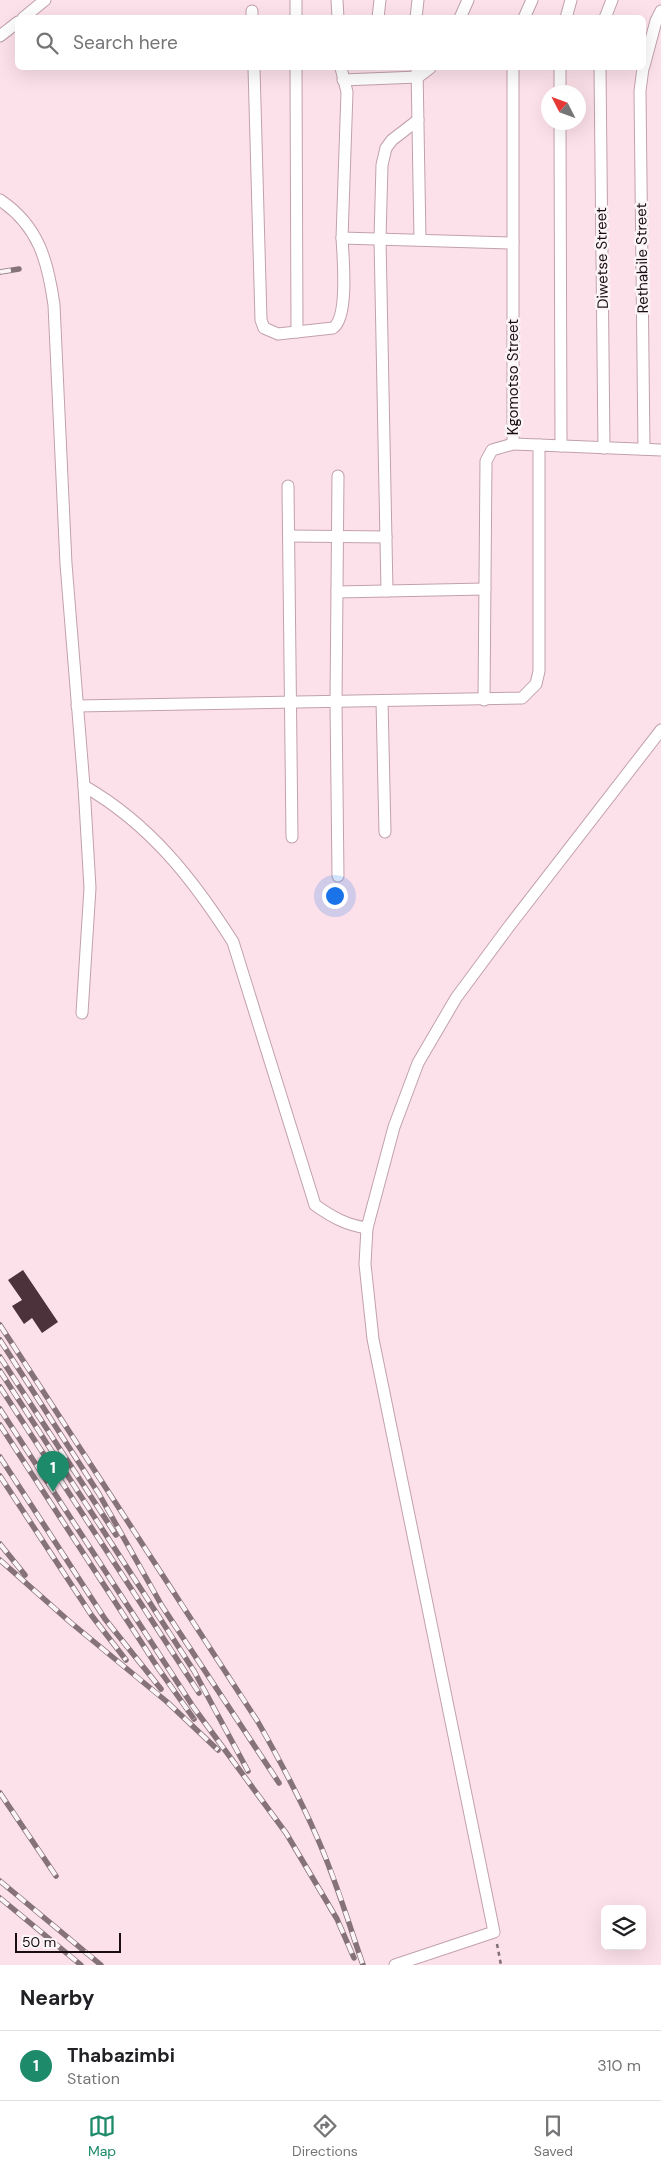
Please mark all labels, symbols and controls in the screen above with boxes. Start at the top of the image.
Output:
search box [15,15,646,70]
icon: search [33,29,61,57]
text: Search here [73,30,178,55]
north arrow [541,85,586,130]
street label: Rethabile Street [631,202,653,314]
street label: Diwetse Street [591,207,613,309]
street label: Kgomotso Street [503,319,523,435]
your location [322,883,348,909]
pin: 1 [37,1451,69,1492]
map controls [601,1905,646,1950]
button: layers [601,1905,646,1950]
scale bar [15,1930,121,1953]
text: 50 m [22,1933,56,1951]
text: Nearby [20,1984,94,2012]
text: Thabazimbi [67,2043,175,2068]
text: 1 [33,2055,39,2076]
text: 310 m [597,2055,641,2076]
text: Station [67,2068,120,2089]
tab: Map [88,2112,116,2160]
tab: Directions [292,2112,358,2160]
tab: Saved [534,2112,573,2160]

